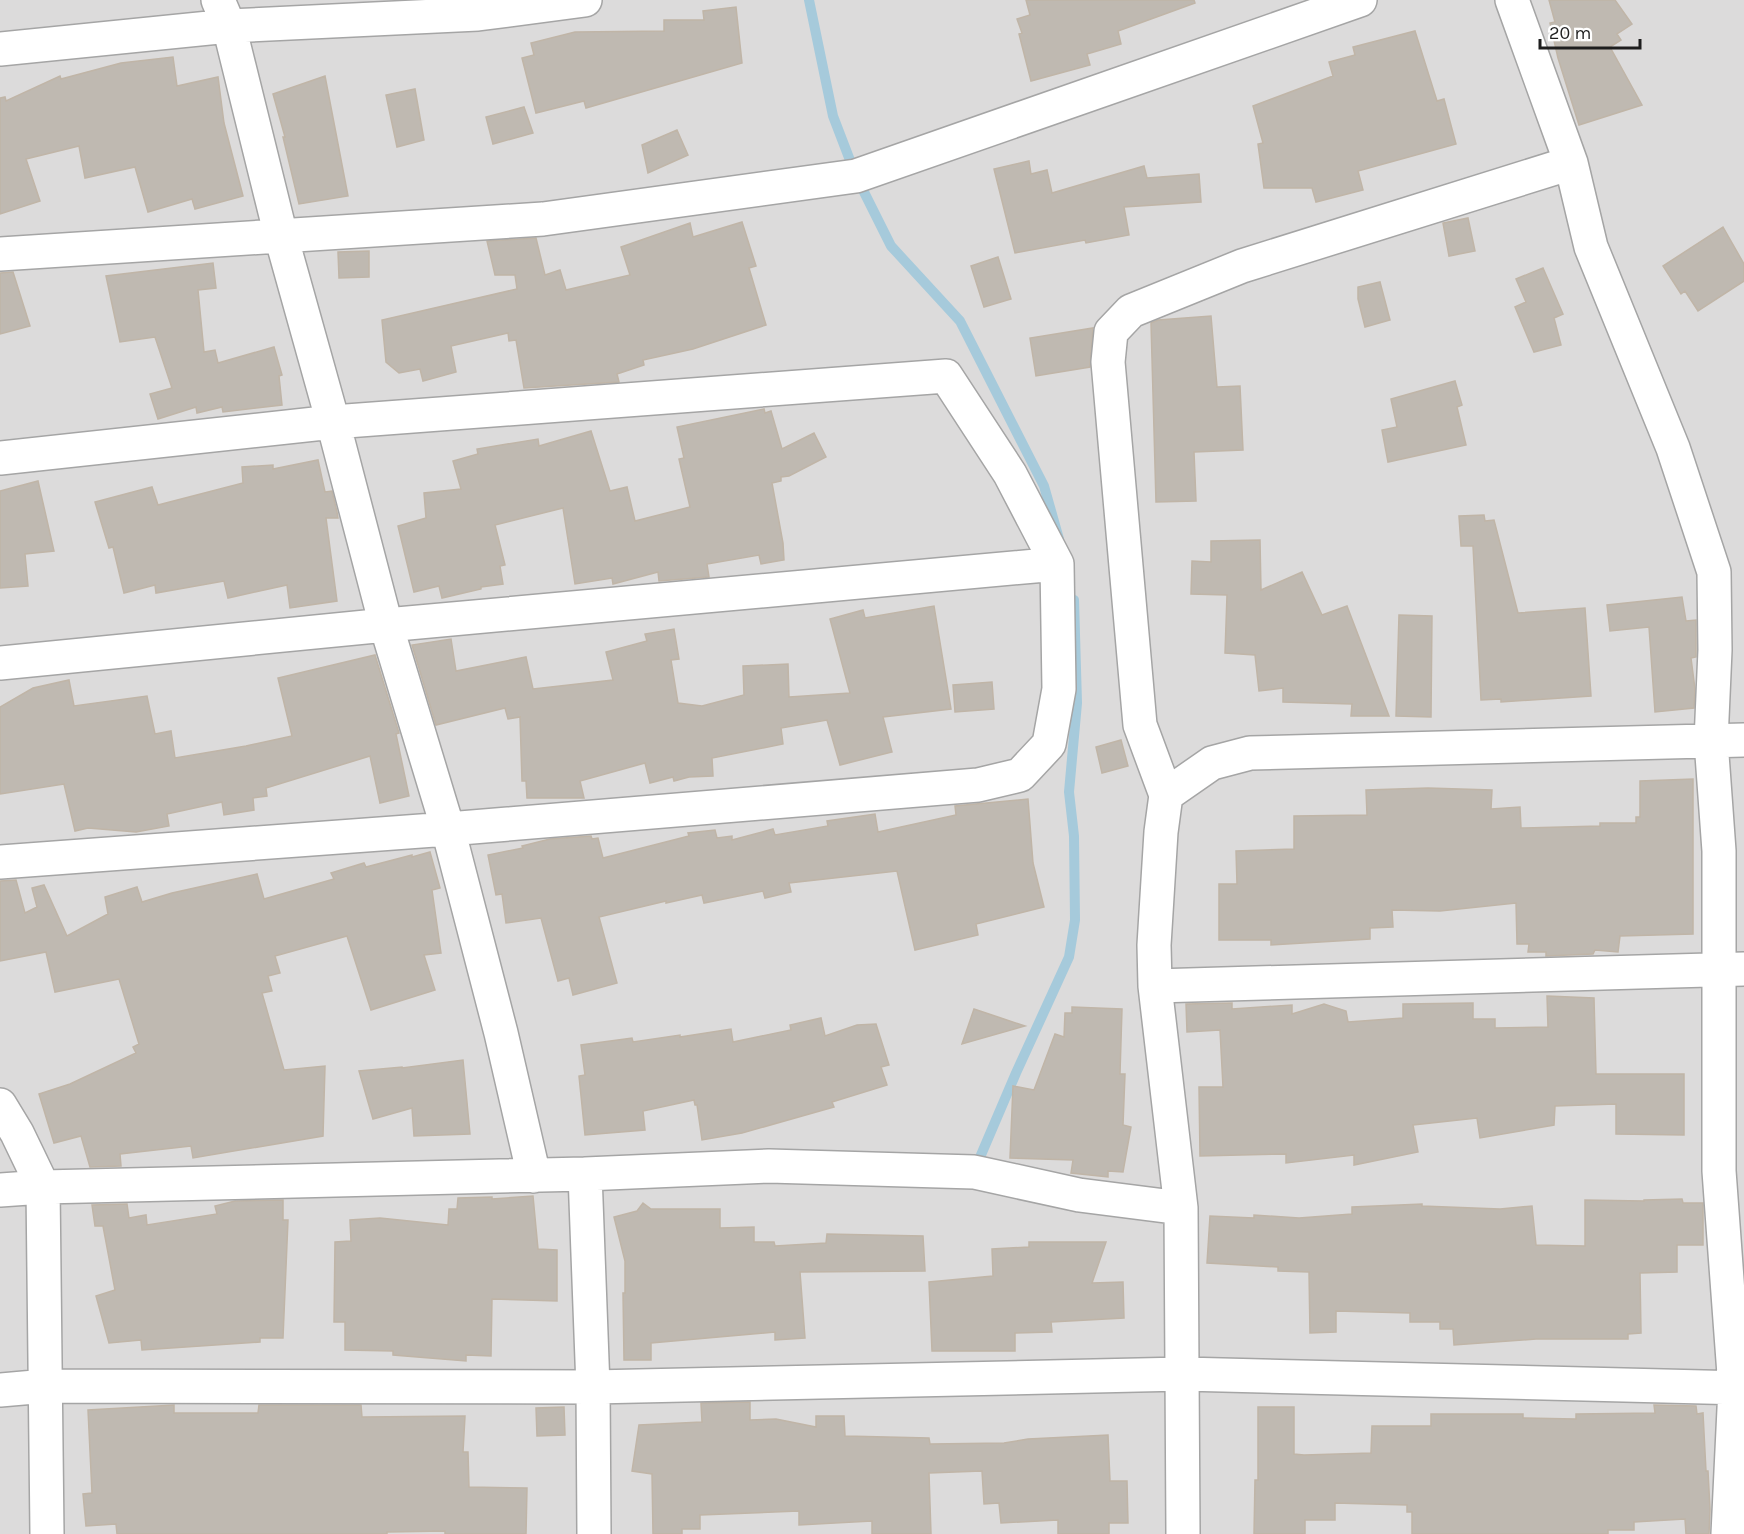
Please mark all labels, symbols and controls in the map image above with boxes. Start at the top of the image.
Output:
scale bar [1540,12,1640,50]
text: 20 m [1549,22,1591,44]

